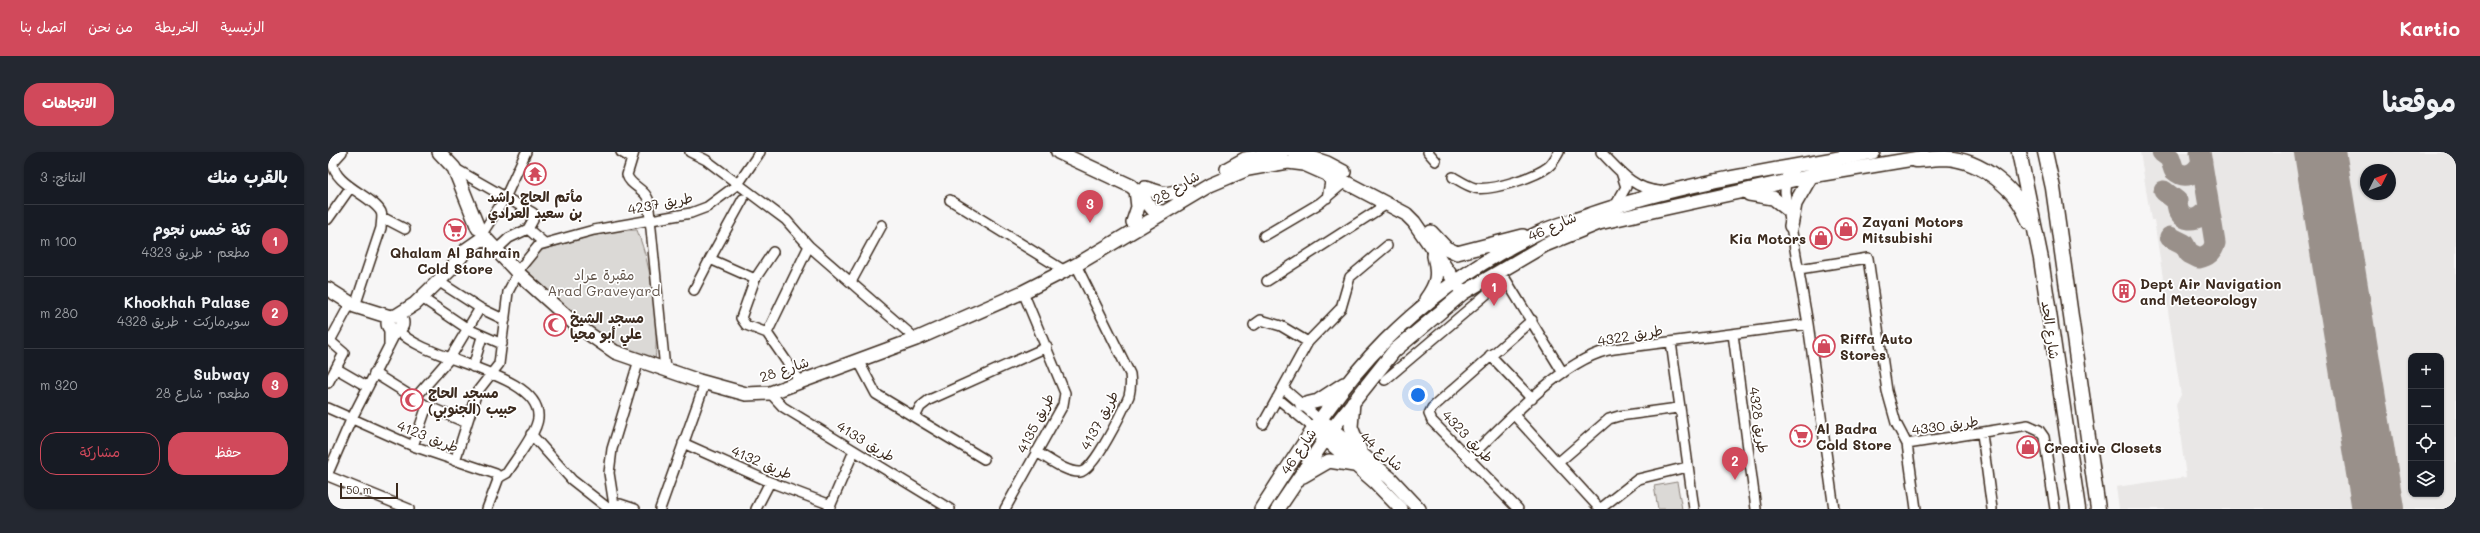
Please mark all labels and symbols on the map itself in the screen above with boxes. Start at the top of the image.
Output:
temple icon: مأتم الحاج راشد بن سعيد العرادي [522,161,548,187]
north arrow [2360,164,2396,200]
street label: شارع 28 [1149,166,1203,209]
place label: مأتم الحاج راشد بن سعيد العرادي [487,187,583,224]
street label: طريق 4237 [626,187,694,219]
pin: 3 [1077,190,1103,223]
street label: شارع 46 [1525,207,1580,246]
place label: Zayani Motors Mitsubishi [1862,212,1963,247]
shop icon: Zayani Motors Mitsubishi [1833,216,1859,242]
supermarket icon: Qhalam Al Bahrain Cold Store [442,217,468,243]
shop icon: Kia Motors [1808,225,1834,251]
place label: Kia Motors [1730,229,1806,248]
place label: Qhalam Al Bahrain Cold Store [390,243,520,278]
park label: مقبرة عراد Arad Graveyard [548,265,661,300]
pin: 1 [1481,273,1507,306]
place label: Dept Air Navigation and Meteorology [2140,274,2281,309]
building icon: Dept Air Navigation and Meteorology [2111,278,2137,304]
street label: شارع الحد [2037,300,2064,360]
place label: مسجد الشيخ علي أبو محيا [570,308,644,347]
mosque icon: مسجد الشيخ علي أبو محيا [542,312,568,338]
street label: طريق 4322 [1596,320,1664,350]
place label: Riffa Auto Stores [1840,329,1913,364]
shop icon: Riffa Auto Stores [1811,333,1837,359]
street label: شارع 28 [757,352,812,387]
place label: مسجد الحاج حبيب (الجنوبي) [428,383,517,422]
your location [1408,385,1428,405]
street label: طريق 4328 [1745,386,1773,454]
mosque icon: مسجد الحاج حبيب (الجنوبي) [399,387,425,413]
street label: طريق 4137 [1076,387,1122,453]
street label: طريق 4135 [1012,390,1058,456]
street label: طريق 4323 [1438,406,1498,466]
street label: طريق 4330 [1910,411,1980,439]
street label: طريق 4123 [395,416,461,456]
street label: طريق 4133 [833,416,899,466]
place label: Al Badra Cold Store [1816,419,1892,454]
supermarket icon: Al Badra Cold Store [1788,423,1814,449]
street label: شارع 46 [1276,424,1321,478]
street label: شارع 44 [1356,427,1408,476]
shop icon: Creative Closets [2015,434,2041,460]
place label: Creative Closets [2044,438,2162,457]
street label: طريق 4132 [729,441,795,483]
pin: 2 [1722,447,1748,480]
scale bar [340,481,398,500]

